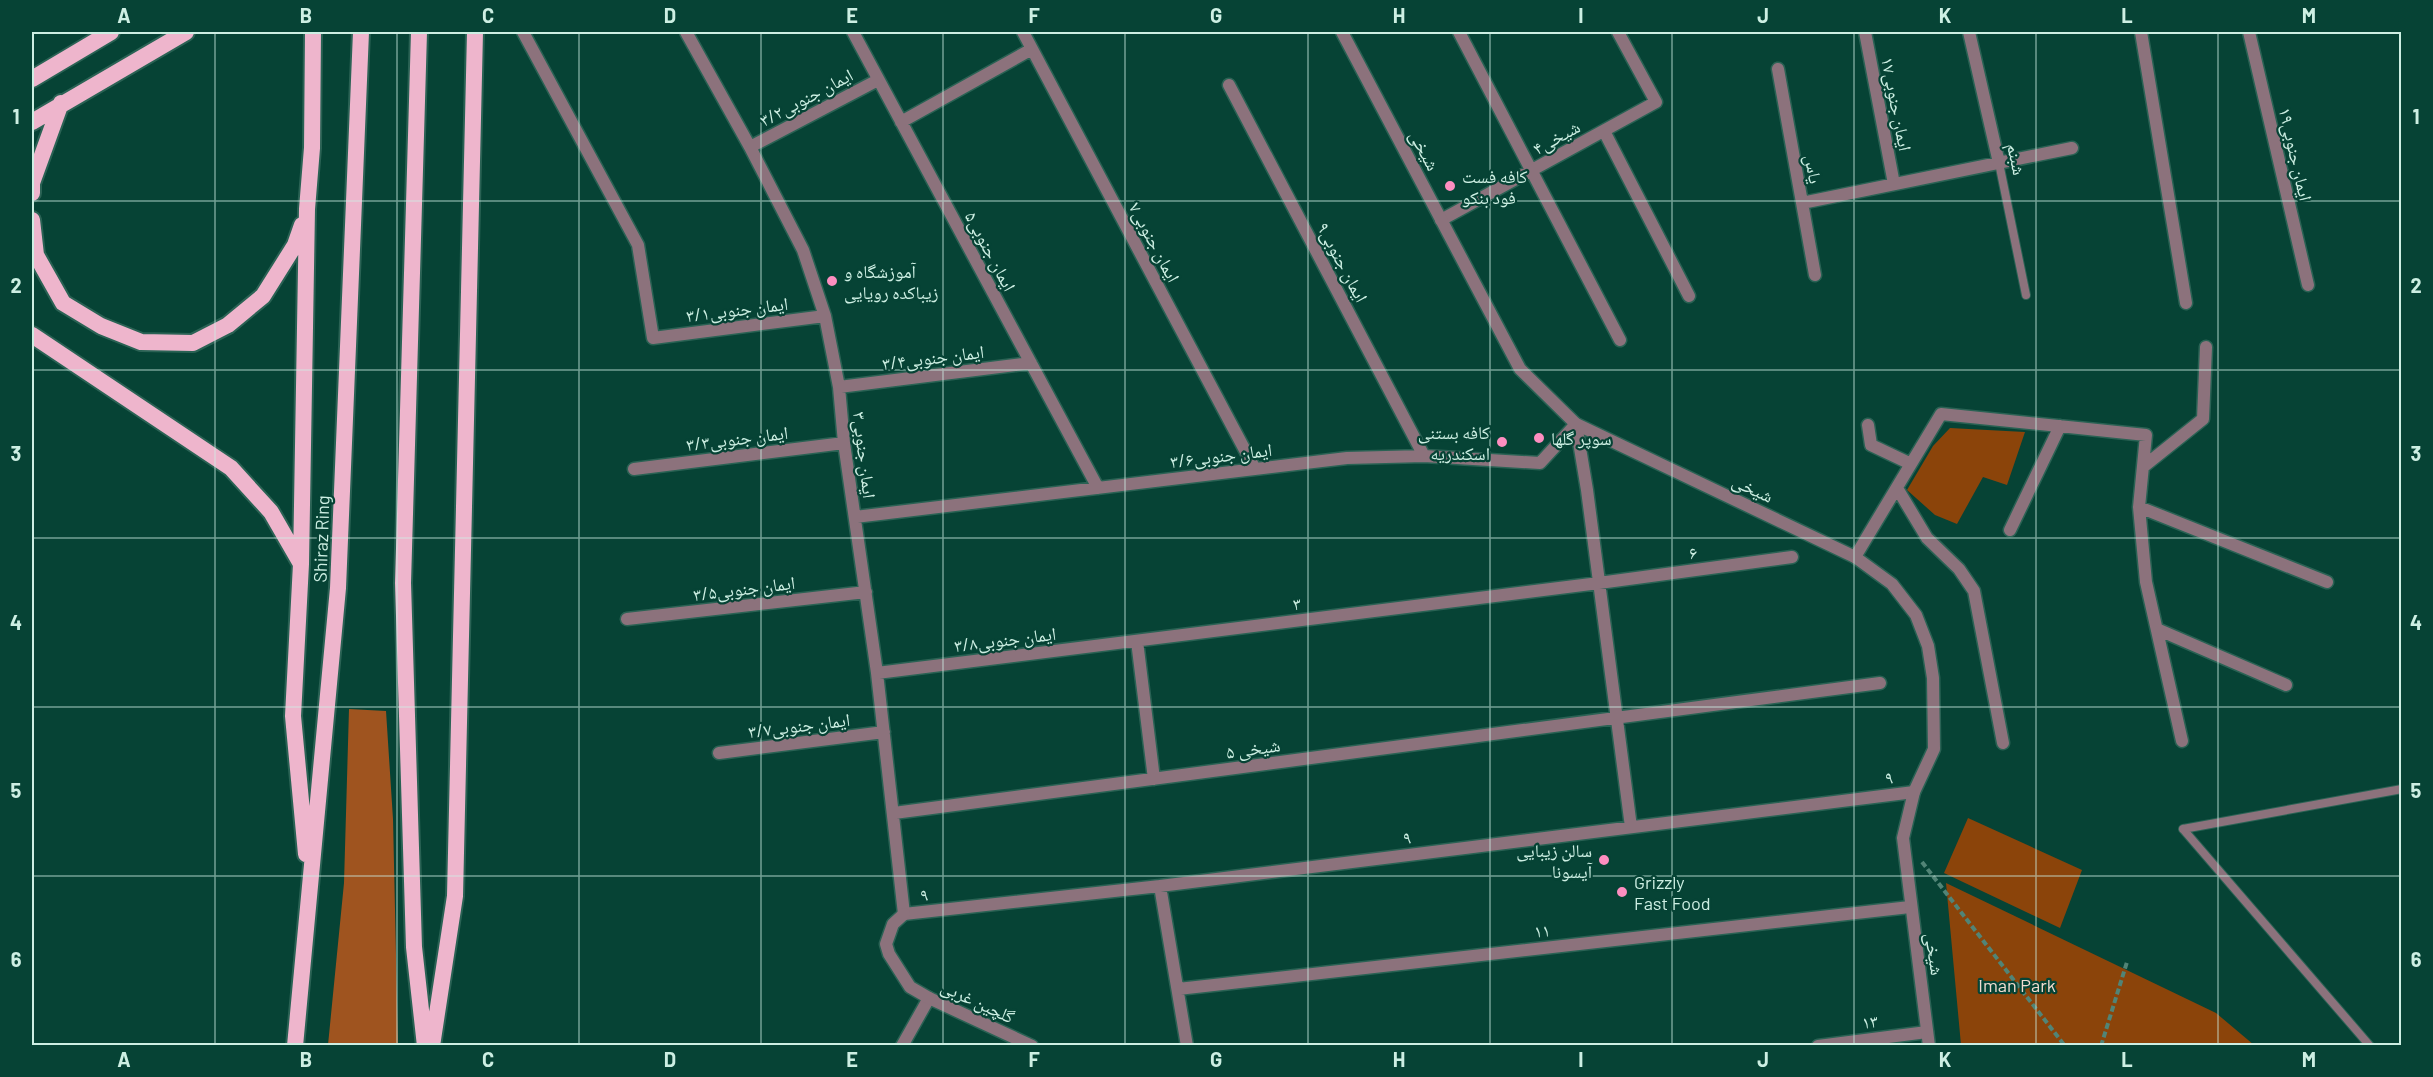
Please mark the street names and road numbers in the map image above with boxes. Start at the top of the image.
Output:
street label: ایمان جنوبی۱۷ [1876,55,1917,153]
street label: ایمان جنوبی۳/۲ [756,63,857,132]
street label: ایمان جنوبی۱۹ [2274,105,2317,203]
street label: شیخی۴ [1528,115,1584,160]
street label: شیخی [1404,126,1445,174]
street label: شبنم [2001,141,2031,177]
street label: یاس [1800,153,1827,185]
street label: ایمان جنوبی۷ [1124,198,1185,286]
street label: ایمان جنوبی۵ [960,207,1021,295]
street label: ایمان جنوبی۹ [1312,218,1373,306]
street label: ایمان جنوبی۳/۱ [685,292,789,327]
street label: ایمان جنوبی۳/۴ [881,340,985,375]
street label: ایمان جنوبی۳ [848,410,881,500]
street label: ایمان جنوبی۳/۳ [685,421,789,456]
street label: ایمان جنوبی۳/۶ [1169,438,1273,473]
street label: شیخی [1729,469,1777,508]
street label: Shiraz Ring [308,495,334,583]
street label: ۶ [1687,541,1699,563]
street label: ایمان جنوبی۳/۵ [692,571,796,606]
street label: ۳ [1292,592,1302,614]
street label: ایمان جنوبی۳/۸ [953,622,1057,657]
street label: ایمان جنوبی۳/۷ [747,708,851,743]
street label: شیخی ۵ [1225,733,1282,764]
street label: ۹ [1884,766,1894,788]
street label: ۹ [1402,826,1412,848]
street label: ۹ [919,883,929,905]
street label: ۱۱ [1533,918,1551,942]
street label: شیخی [1920,931,1949,977]
street label: گلچین غربی [938,975,1019,1029]
street label: ۱۳ [1861,1009,1879,1033]

